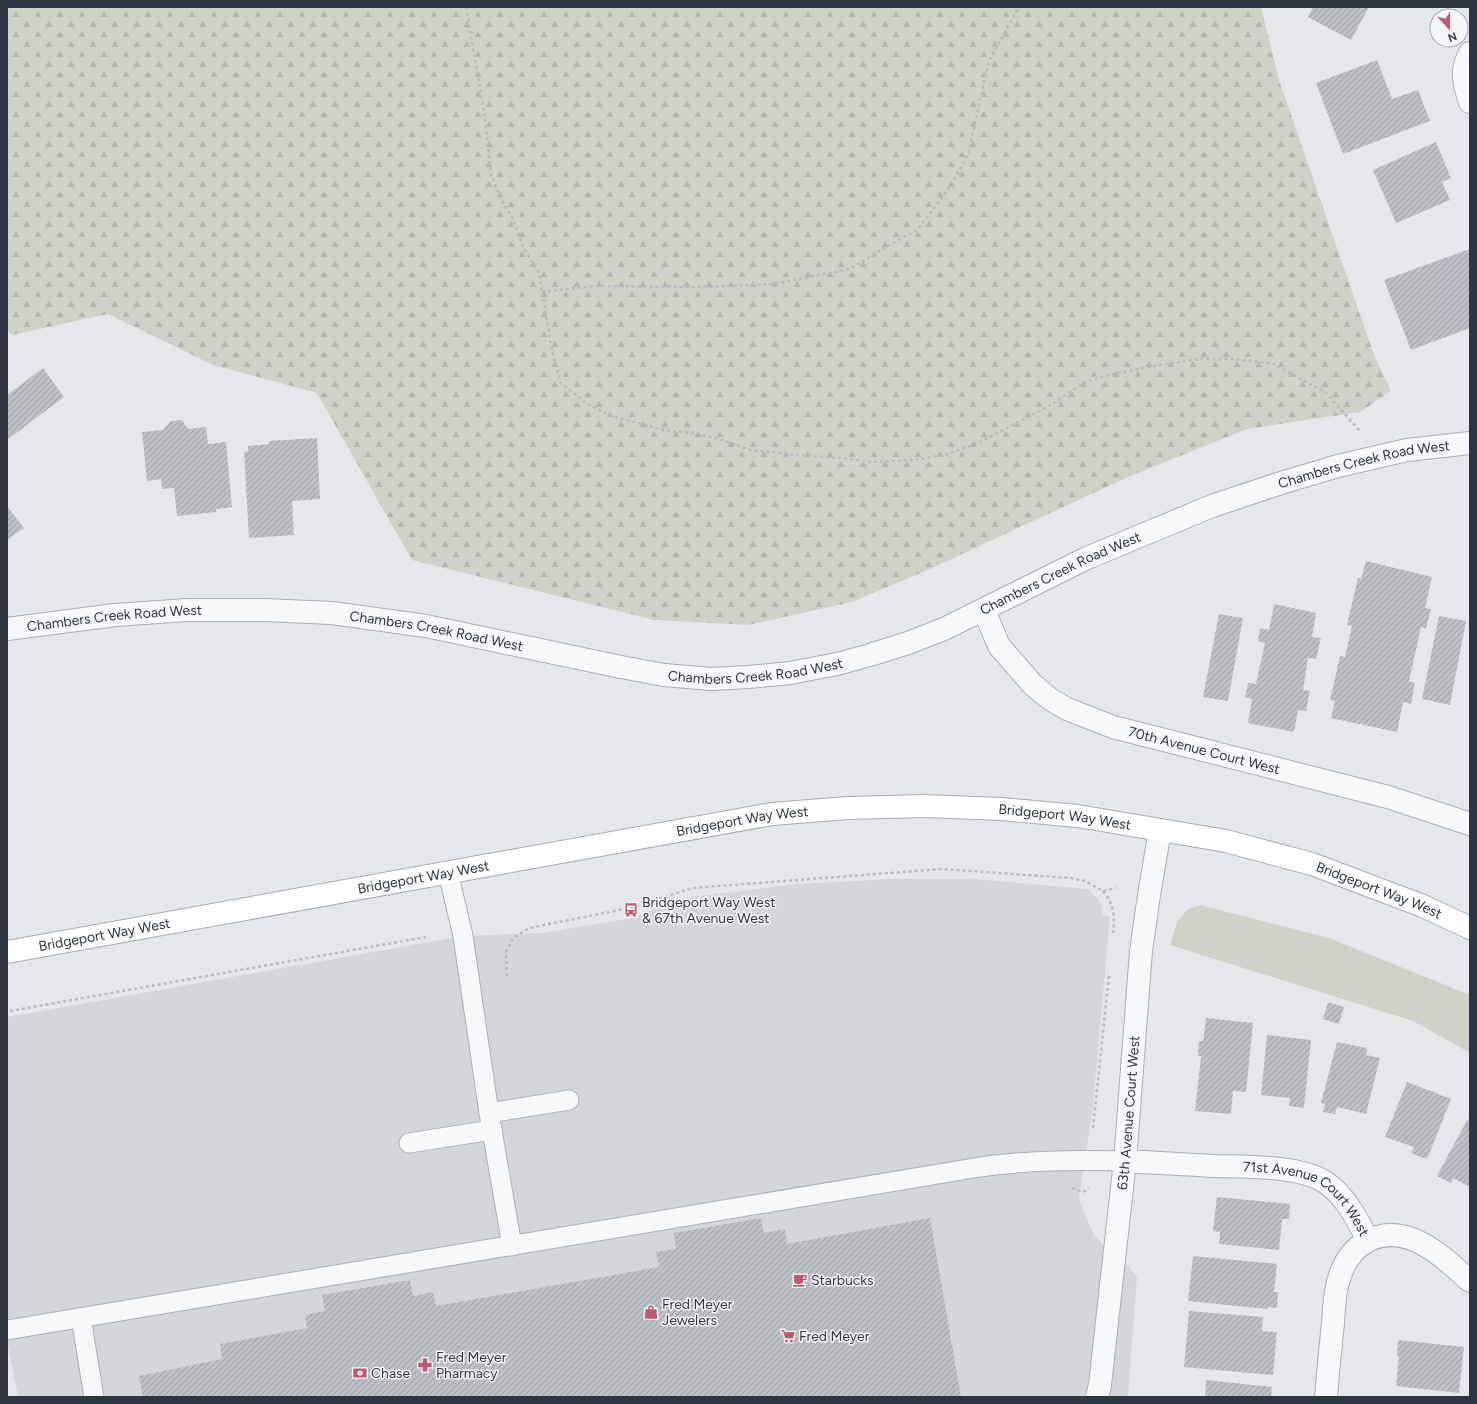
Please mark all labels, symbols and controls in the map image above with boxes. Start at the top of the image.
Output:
north arrow [1429,8,1469,48]
text: N [1446,29,1459,44]
street label: Chambers Creek Road West [1276,437,1451,492]
street label: Chambers Creek Road West [977,528,1143,618]
street label: Chambers Creek Road West [26,601,202,635]
street label: Chambers Creek Road West [348,607,525,655]
street label: Chambers Creek Road West [667,654,845,688]
street label: 70th Avenue Court West [1127,723,1282,778]
street label: Bridgeport Way West [998,800,1133,833]
street label: Bridgeport Way West [675,803,809,840]
street label: Bridgeport Way West [356,857,491,897]
street label: Bridgeport Way West [1314,858,1445,922]
place label: Bridgeport Way West & 67th Avenue West [642,894,776,927]
bus stop icon: Bridgeport Way West & 67th Avenue West [623,902,639,918]
street label: Bridgeport Way West [37,914,172,955]
street label: 63th Avenue Court West [1113,1035,1143,1191]
street label: 71st Avenue Court West [1243,1158,1373,1239]
cafe icon: Starbucks [792,1272,808,1288]
place label: Starbucks [811,1272,874,1289]
place label: Fred Meyer Jewelers [662,1296,733,1329]
shop icon: Fred Meyer Jewelers [643,1304,659,1320]
supermarket icon: Fred Meyer [780,1328,796,1344]
place label: Fred Meyer [799,1328,870,1345]
place label: Fred Meyer Pharmacy [436,1349,507,1382]
pharmacy icon: Fred Meyer Pharmacy [417,1357,433,1373]
bank icon: Chase [352,1365,368,1381]
place label: Chase [371,1365,411,1382]

